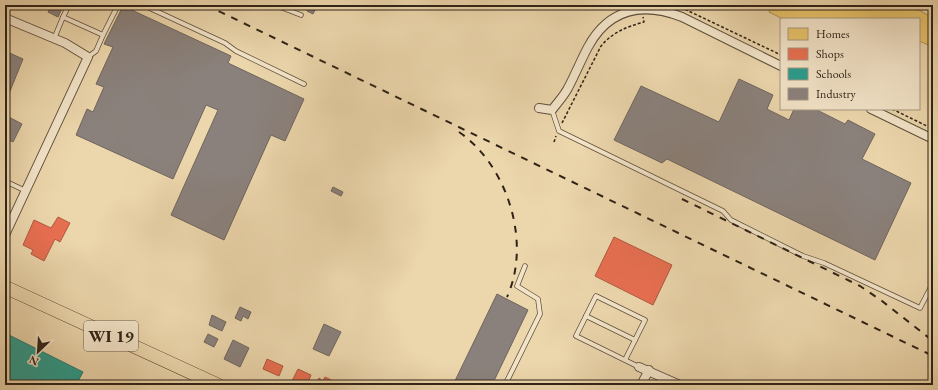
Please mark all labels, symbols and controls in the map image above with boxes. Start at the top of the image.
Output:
legend [780,18,920,110]
text: Homes [816,26,850,42]
text: Shops [816,46,844,62]
text: Schools [816,66,851,82]
text: Industry [816,86,856,102]
road number: WI 19 [84,321,138,351]
north arrow [18,332,58,372]
text: N [27,353,41,369]

